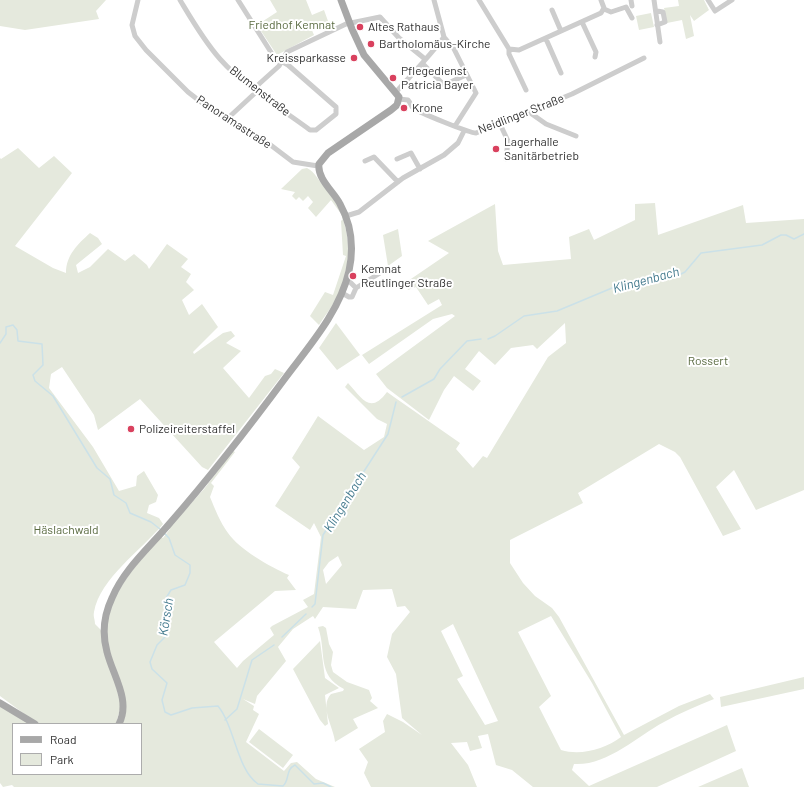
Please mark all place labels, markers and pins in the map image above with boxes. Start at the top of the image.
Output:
place label: Altes Rathaus [368,20,439,34]
marker: Altes Rathaus [355,22,365,32]
place label: Bartholomäus-Kirche [379,37,490,51]
marker: Bartholomäus-Kirche [366,39,376,49]
place label: Kreissparkasse [267,51,346,65]
marker: Kreissparkasse [349,53,359,63]
place label: Pflegedienst Patricia Bayer [401,64,473,92]
marker: Pflegedienst Patricia Bayer [388,73,398,83]
place label: Krone [412,101,443,115]
marker: Krone [399,103,409,113]
place label: Lagerhalle Sanitärbetrieb [504,135,579,163]
marker: Lagerhalle Sanitärbetrieb [491,144,501,154]
place label: Kemnat Reutlinger Straße [361,262,452,290]
marker: Kemnat Reutlinger Straße [348,271,358,281]
place label: Polizeireiterstaffel [139,422,235,436]
marker: Polizeireiterstaffel [126,424,136,434]

